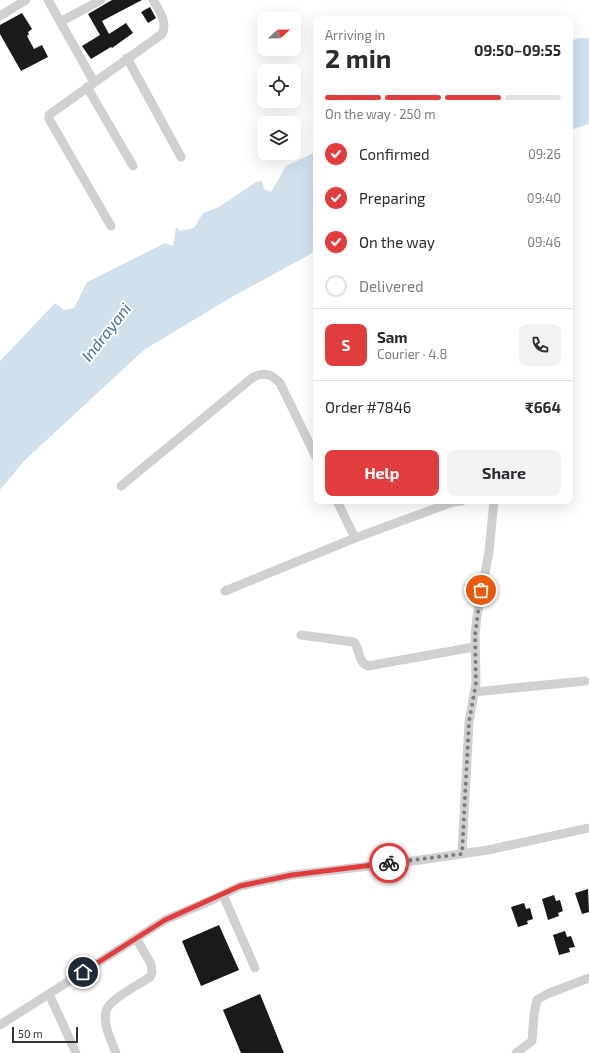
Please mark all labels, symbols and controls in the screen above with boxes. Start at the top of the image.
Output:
north arrow [257,12,301,56]
map controls [257,12,301,160]
text: Arriving in [325,27,385,43]
text: 09:50–09:55 [474,41,561,59]
text: 2 min [325,42,391,73]
button: locate [257,64,301,108]
text: On the way · 250 m [325,106,436,122]
button: layers [257,116,301,160]
icon: check [325,143,347,165]
text: Confirmed [359,145,430,163]
text: 09:26 [528,146,561,162]
icon: check [325,187,347,209]
text: Preparing [359,189,425,207]
text: 09:40 [527,190,561,206]
icon: check [325,231,347,253]
text: On the way [359,233,435,251]
text: 09:46 [527,234,561,250]
text: Delivered [359,277,424,295]
water label: Indrayani [77,299,135,365]
button: phone [519,324,561,366]
text: Sam [377,328,408,346]
text: S [342,336,350,354]
text: Courier · 4.8 [377,346,447,362]
text: Order #7846 [325,398,411,416]
text: ₹664 [525,398,561,416]
button: Help [325,450,439,496]
button: Share [447,450,561,496]
pin [464,573,498,607]
icon: bag [470,579,492,601]
courier [369,843,409,883]
icon: bike [378,852,400,874]
pin [66,955,100,989]
icon: home [72,961,94,983]
scale bar [12,1025,78,1044]
text: 50 m [18,1027,43,1040]

